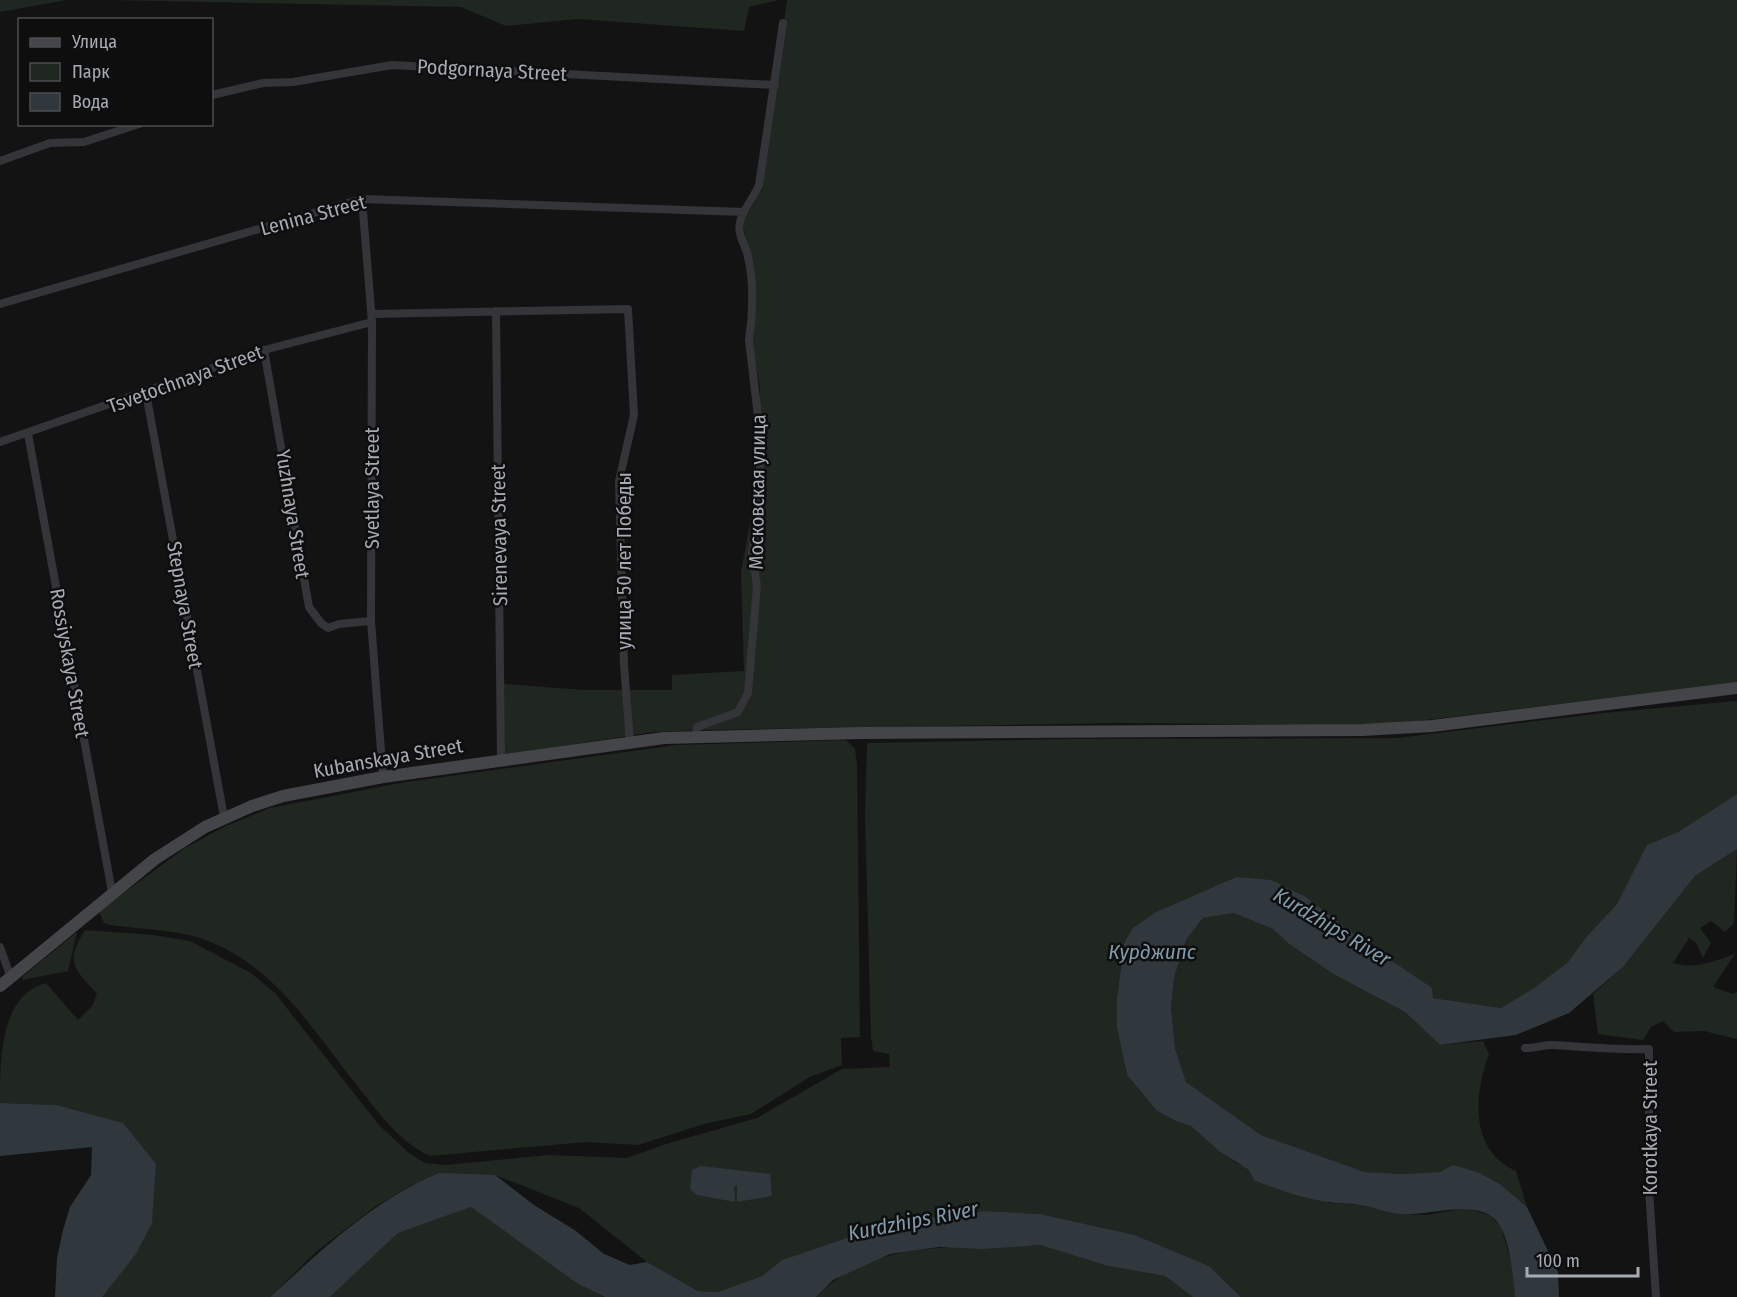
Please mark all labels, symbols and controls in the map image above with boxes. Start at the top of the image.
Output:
legend [18,18,213,126]
text: Улица [71,31,117,53]
street label: Podgornaya Street [416,54,568,86]
text: Парк [72,61,110,83]
text: Вода [72,91,109,113]
street label: Lenina Street [258,189,369,241]
street label: Tsvetochnaya Street [104,340,266,418]
street label: Московская улица [744,414,770,570]
street label: Svetlaya Street [360,427,384,549]
street label: Yuzhnaya Street [271,448,315,581]
street label: Sirenevaya Street [486,463,512,606]
street label: улица 50 лет Победы [612,472,636,650]
street label: Stepnaya Street [162,539,208,671]
street label: Rossiyskaya Street [45,586,95,740]
street label: Kubanskaya Street [312,733,465,783]
water label: Kurdzhips River [1269,882,1396,973]
water label: Курджипс [1108,939,1197,965]
street label: Korotkaya Street [1638,1060,1662,1196]
water label: Kurdzhips River [846,1195,981,1246]
scale bar [1527,1240,1638,1278]
text: 100 m [1536,1250,1580,1272]

